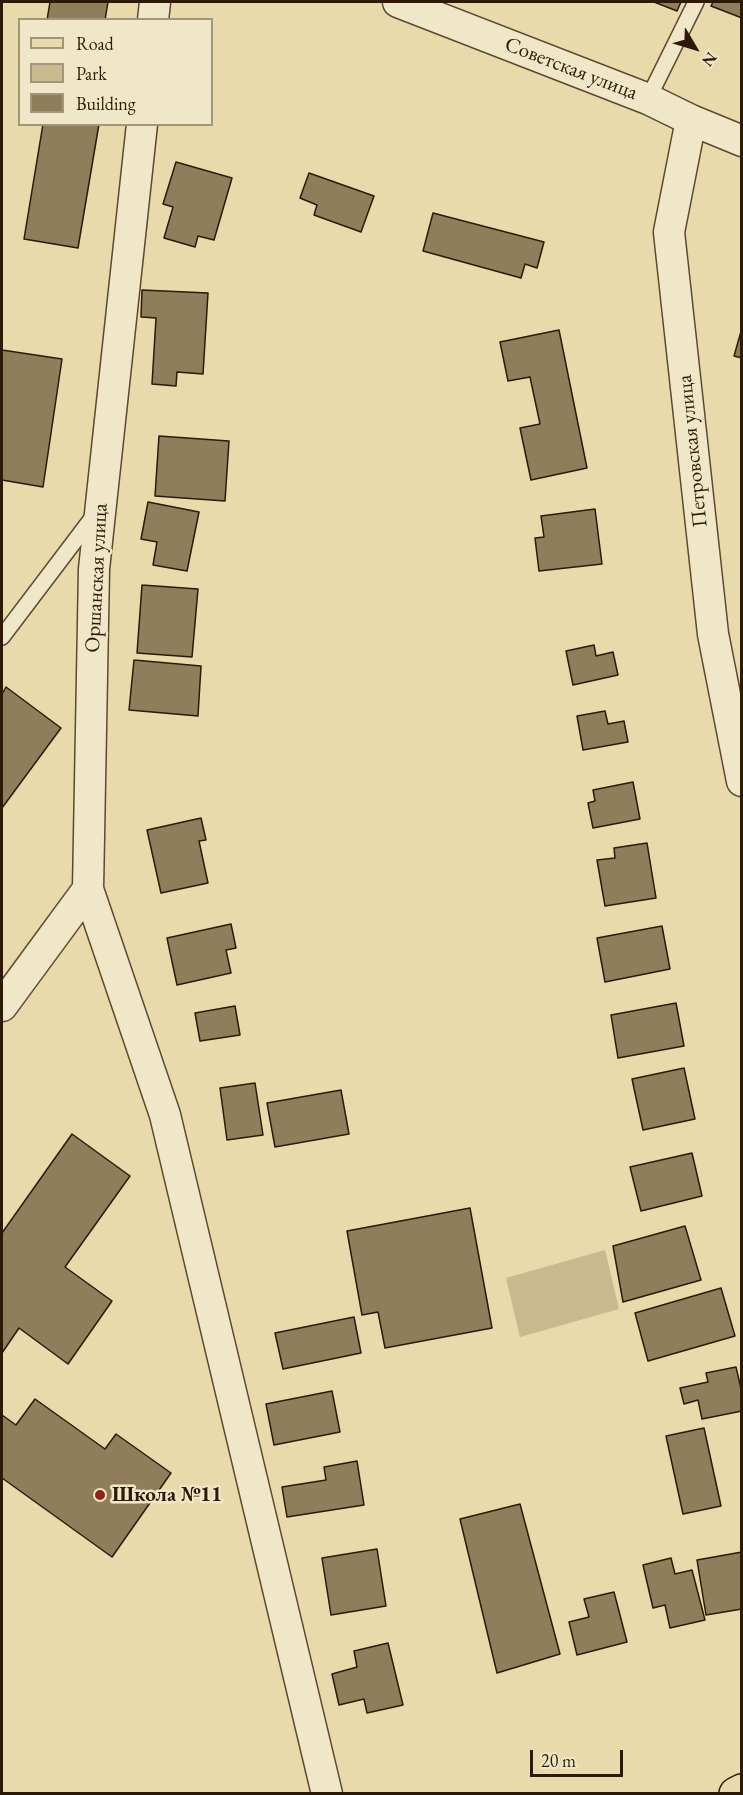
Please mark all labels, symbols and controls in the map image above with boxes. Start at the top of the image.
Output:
legend [18,18,213,126]
north arrow [665,18,725,78]
text: Road [76,32,114,55]
street label: Советская улица [501,32,641,106]
text: N [697,48,722,71]
text: Park [76,62,107,85]
text: Building [76,92,136,115]
street label: Петровская улица [672,373,714,529]
street label: Оршанская улица [80,503,114,653]
place label: Школа №11 [112,1482,222,1508]
marker: Школа №11 [93,1488,107,1502]
scale bar [533,1738,626,1776]
text: 20 m [541,1749,576,1772]

